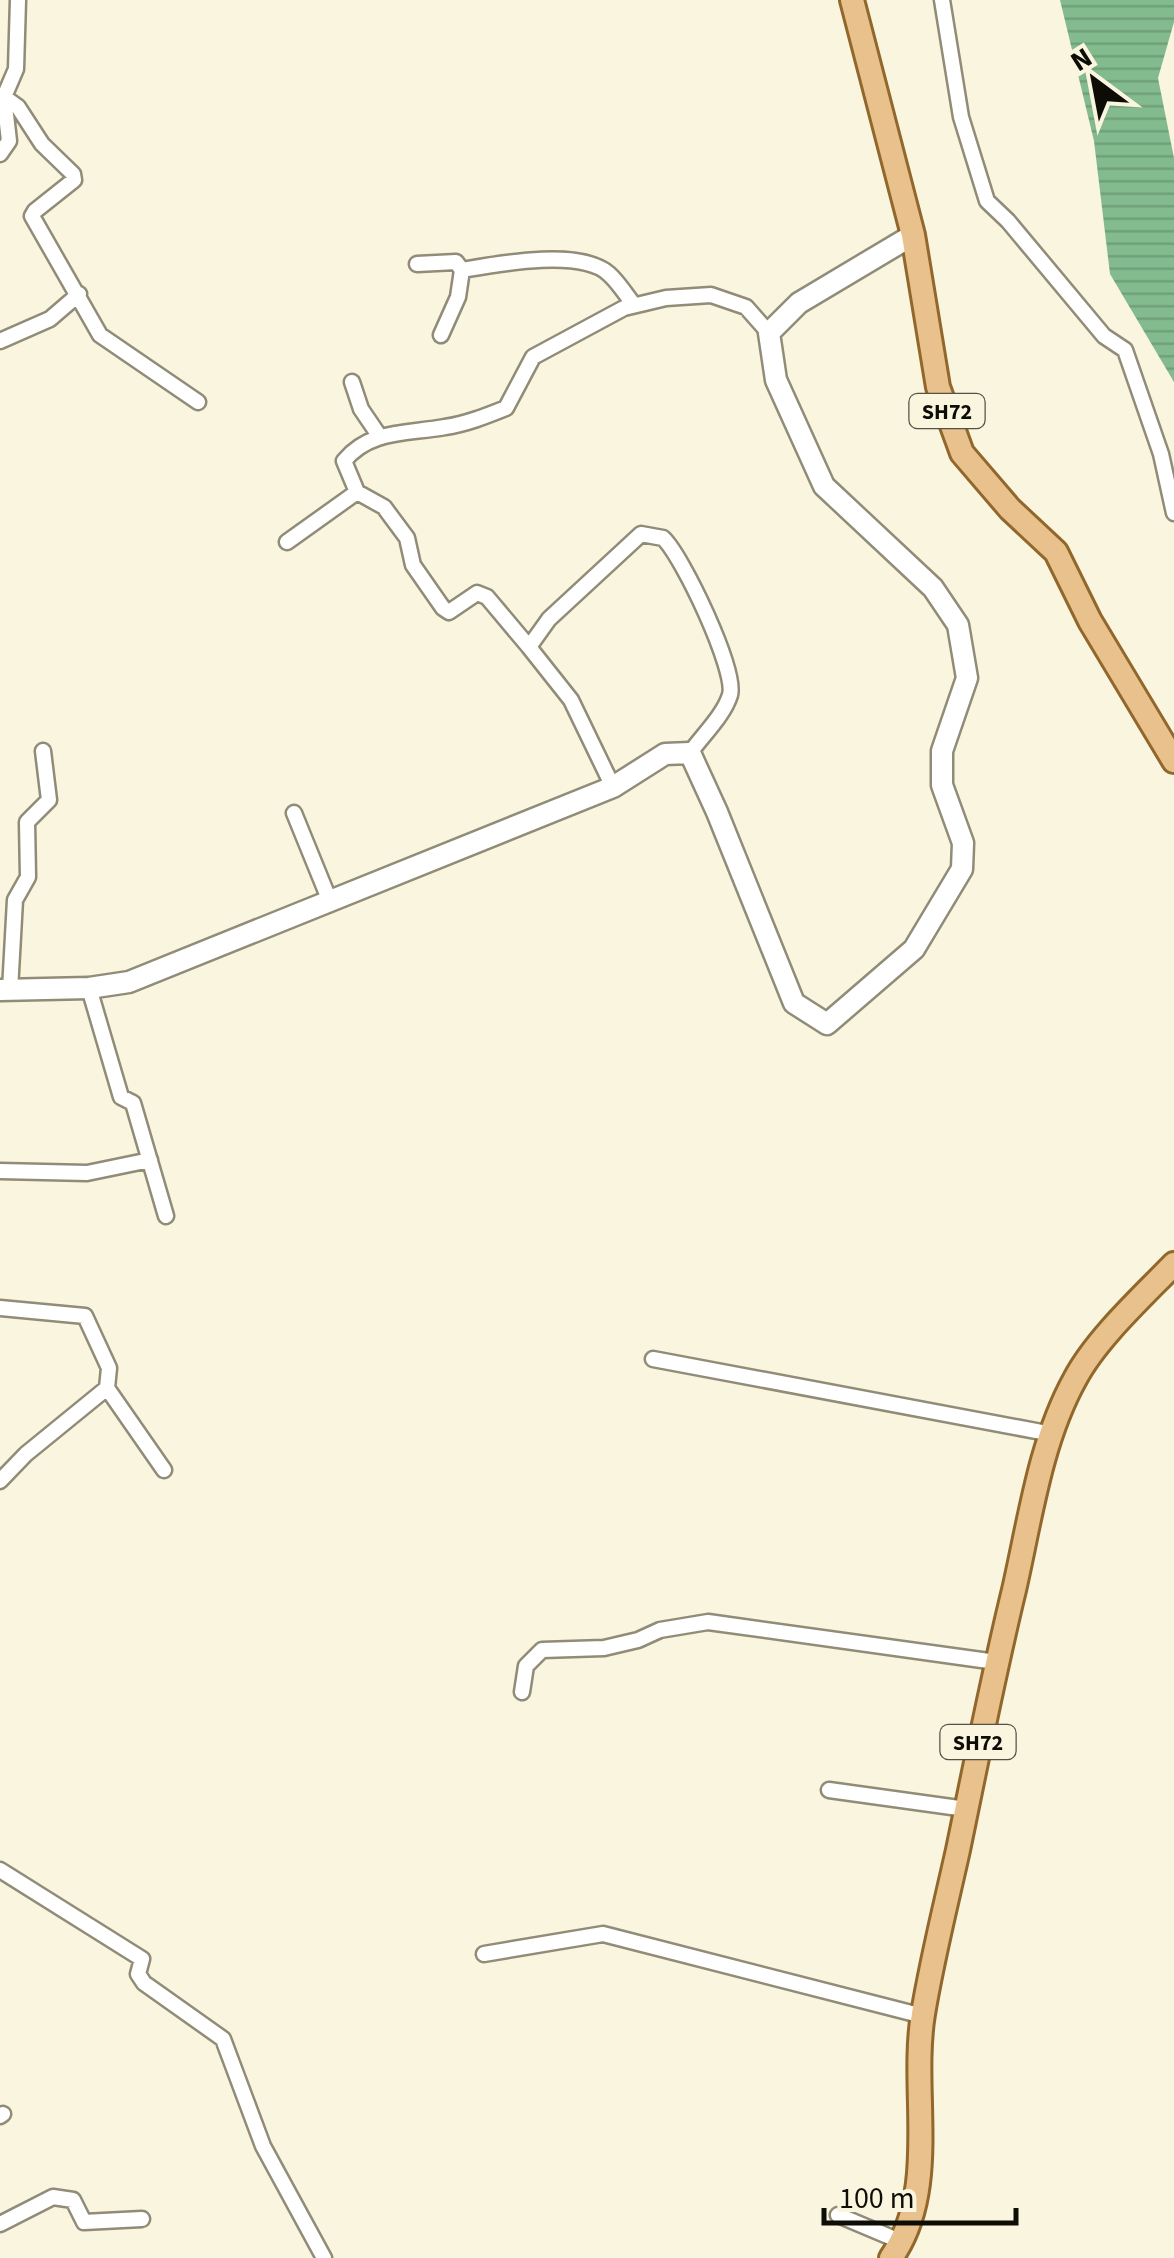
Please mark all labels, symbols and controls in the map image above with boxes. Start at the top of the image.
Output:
north arrow [1044,30,1144,130]
text: N [1063,38,1100,82]
road number: SH72 [910,394,984,428]
road number: SH72 [940,1725,1016,1759]
scale bar [824,2163,1016,2225]
text: 100 m [839,2177,915,2220]

